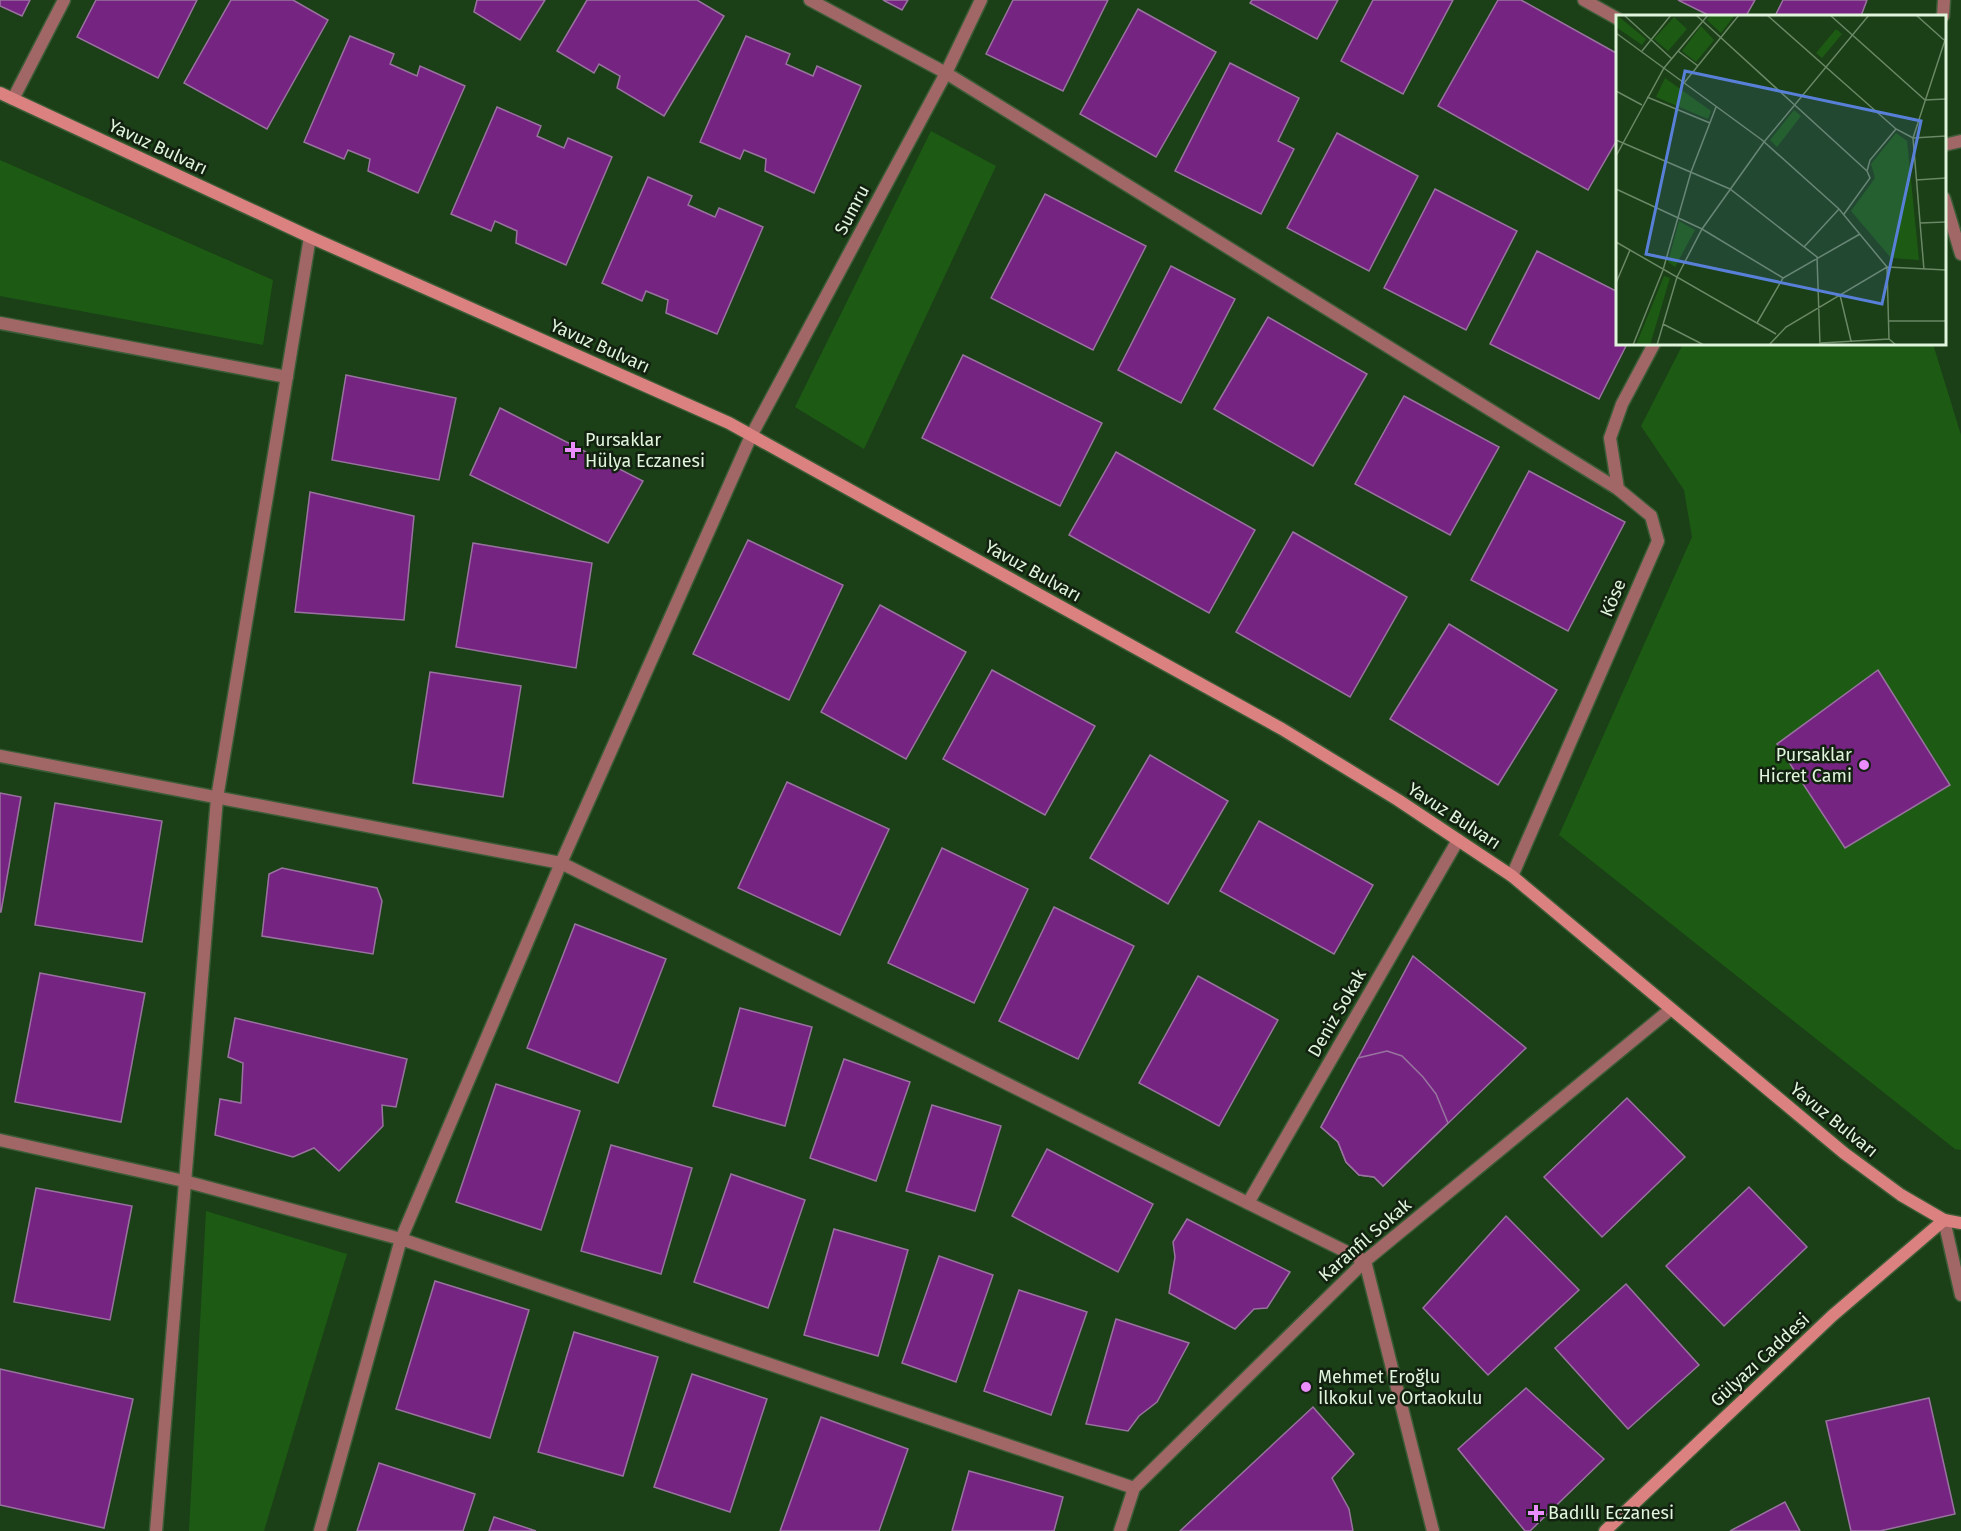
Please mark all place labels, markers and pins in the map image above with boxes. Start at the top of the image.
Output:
place label: Pursaklar Hülya Eczanesi [585,429,705,472]
marker: Pursaklar Hülya Eczanesi [566,443,580,457]
place label: Pursaklar Hicret Cami [1758,744,1852,787]
marker: Pursaklar Hicret Cami [1857,758,1871,772]
place label: Mehmet Eroğlu İlkokul ve Ortaokulu [1318,1366,1483,1409]
marker: Mehmet Eroğlu İlkokul ve Ortaokulu [1299,1380,1313,1394]
place label: Badıllı Eczanesi [1548,1502,1674,1524]
marker: Badıllı Eczanesi [1529,1506,1543,1520]

